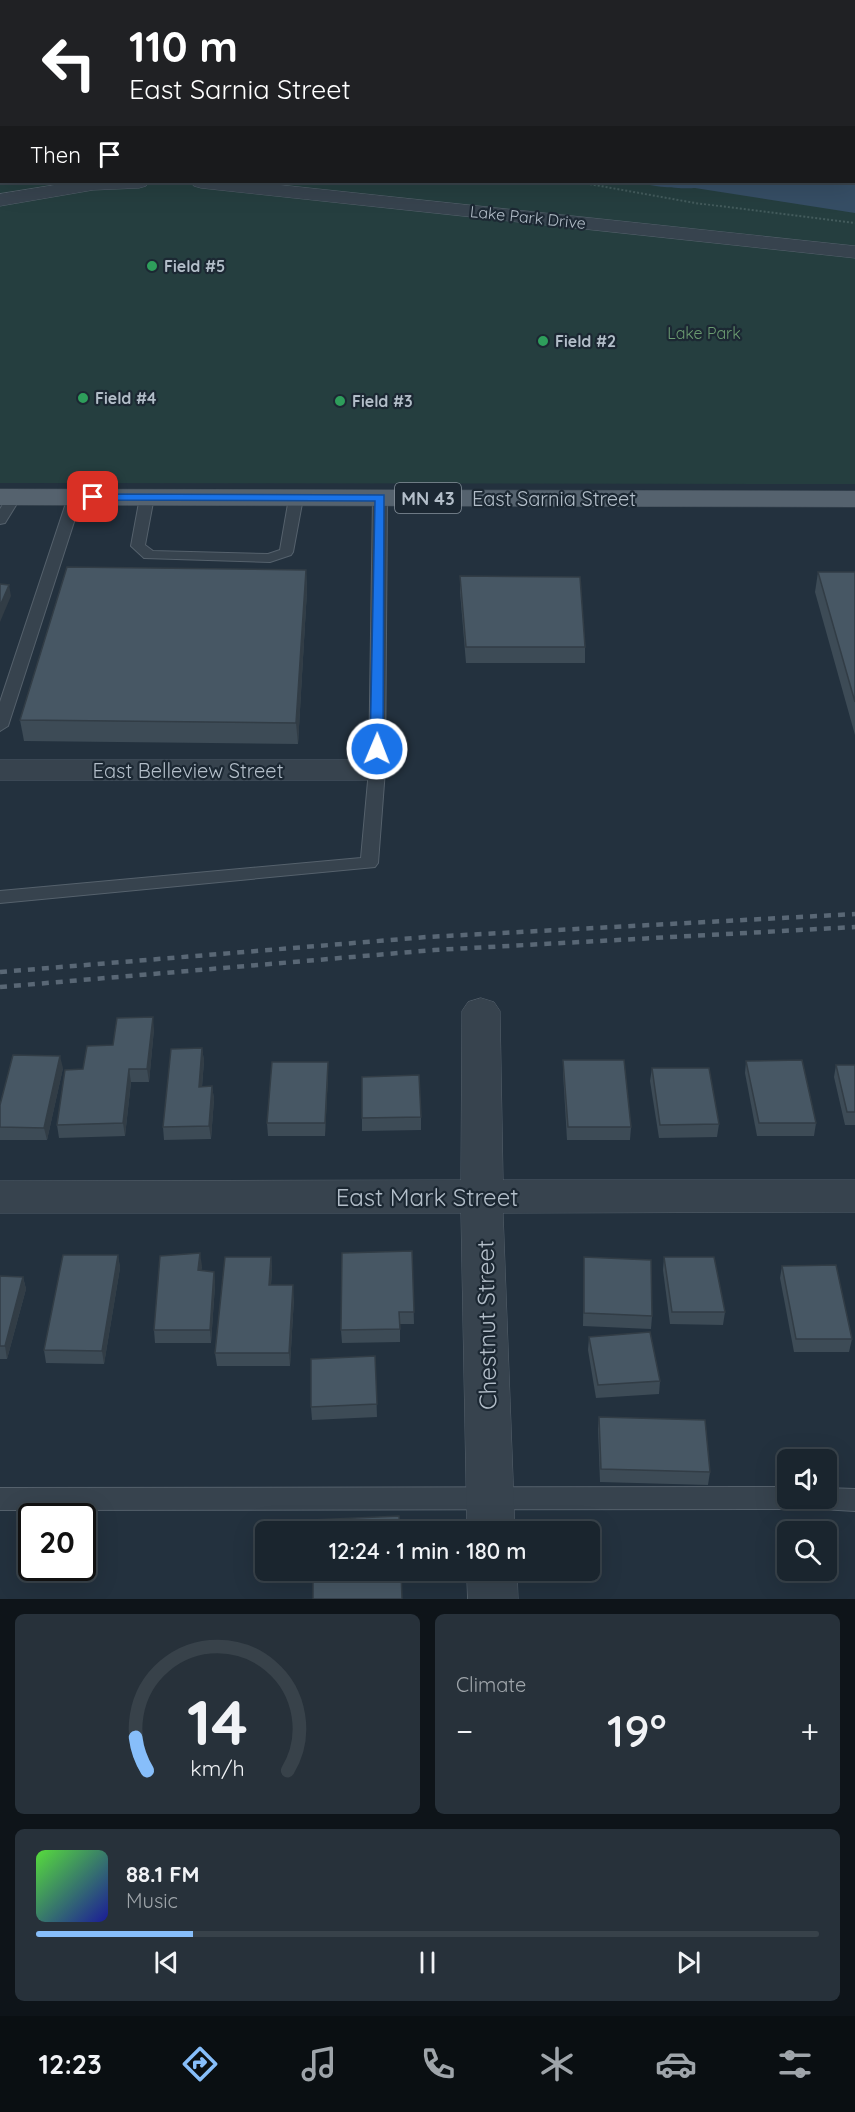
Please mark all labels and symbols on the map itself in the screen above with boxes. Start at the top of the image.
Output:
street label: Lake Park Drive [469,201,587,233]
place label: Field #5 [164,256,225,276]
marker: Field #5 [145,259,159,273]
park label: Lake Park [667,323,741,343]
place label: Field #2 [555,331,616,351]
marker: Field #2 [536,334,550,348]
place label: Field #4 [95,388,157,408]
marker: Field #4 [76,391,90,405]
place label: Field #3 [352,391,413,411]
marker: Field #3 [333,394,347,408]
pin [67,471,118,522]
road number: MN 43 [395,483,461,513]
street label: East Sarnia Street [472,486,636,511]
position arrow [345,717,409,781]
street label: East Belleview Street [93,758,284,783]
street label: East Mark Street [336,1182,518,1212]
street label: Chestnut Street [470,1240,502,1410]
speed limit sign: 20 [18,1503,96,1581]

